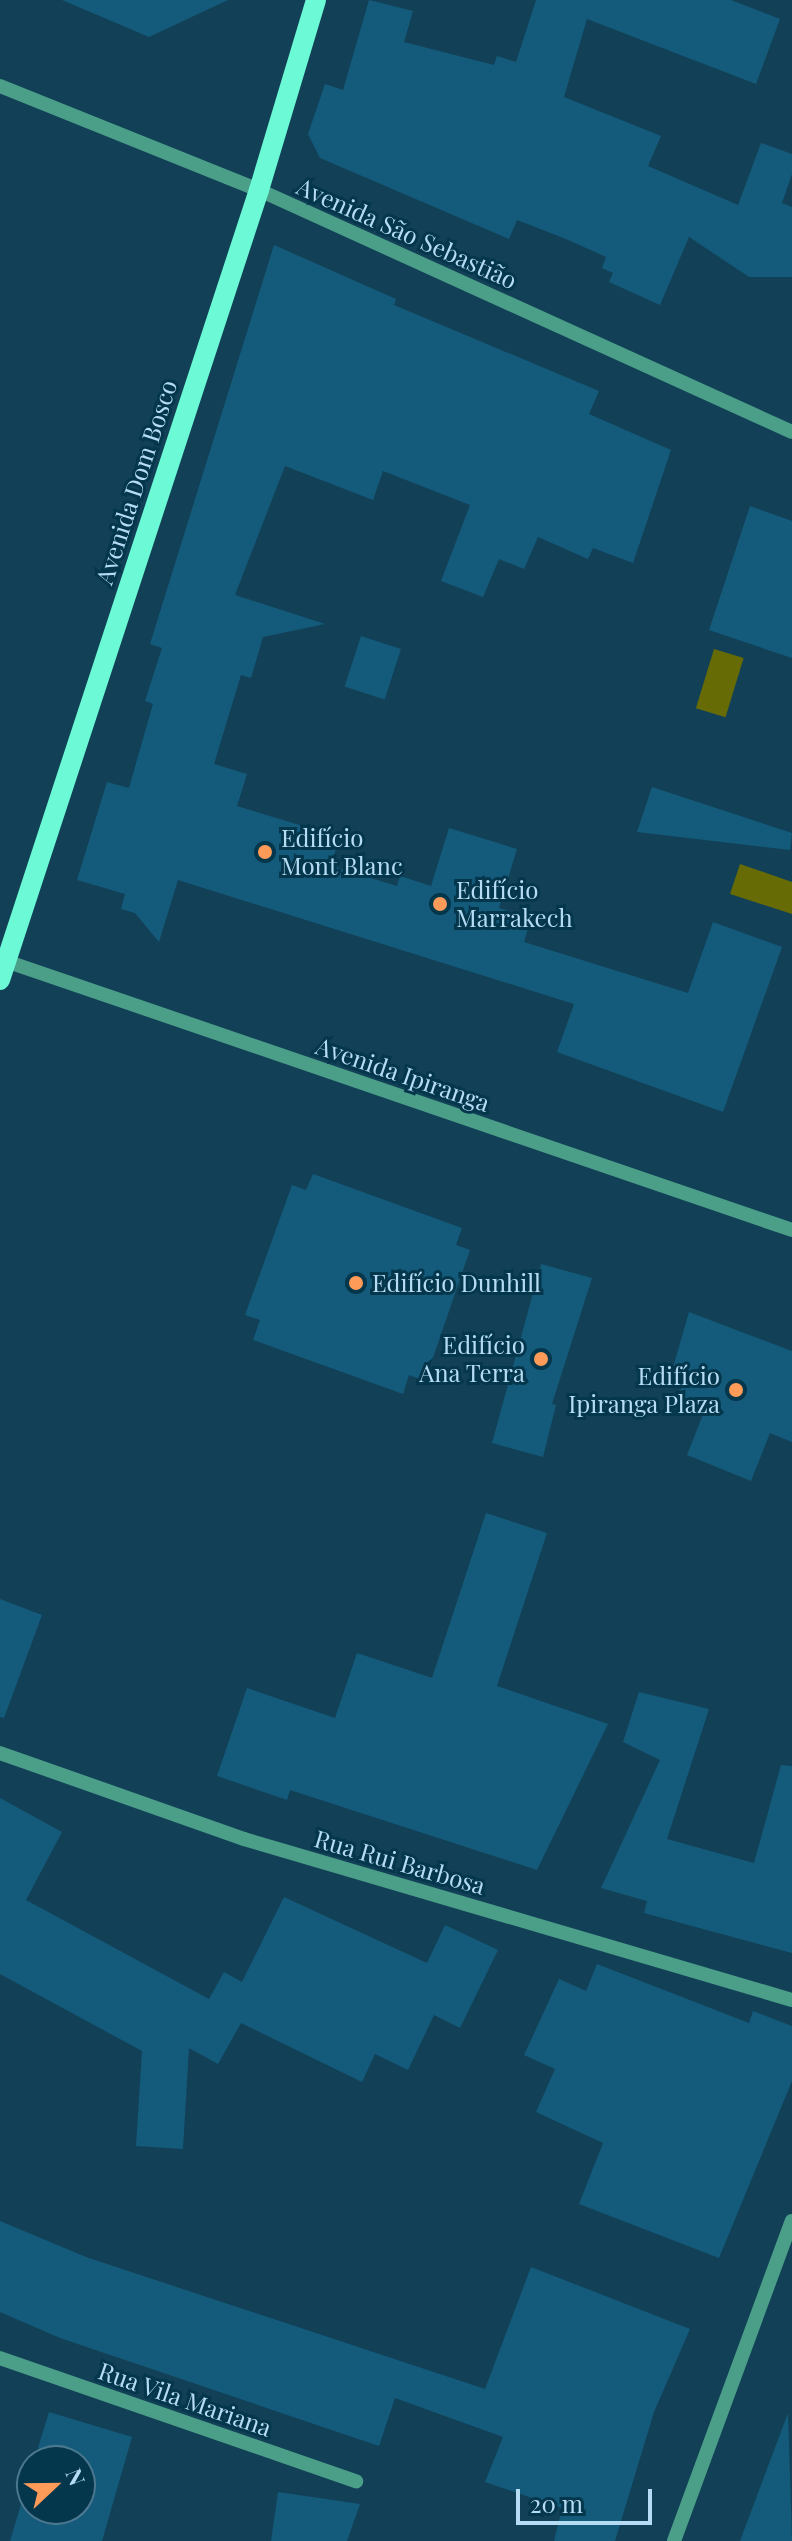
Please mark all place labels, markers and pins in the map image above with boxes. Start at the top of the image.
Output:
place label: Edifício Mont Blanc [281,824,403,880]
marker: Edifício Mont Blanc [256,843,274,861]
place label: Edifício Marrakech [456,876,572,932]
marker: Edifício Marrakech [431,895,449,913]
place label: Edifício Dunhill [372,1269,541,1297]
marker: Edifício Dunhill [347,1274,365,1292]
place label: Edifício Ana Terra [418,1331,525,1387]
marker: Edifício Ana Terra [532,1350,550,1368]
place label: Edifício Ipiranga Plaza [568,1362,720,1418]
marker: Edifício Ipiranga Plaza [727,1381,745,1399]

